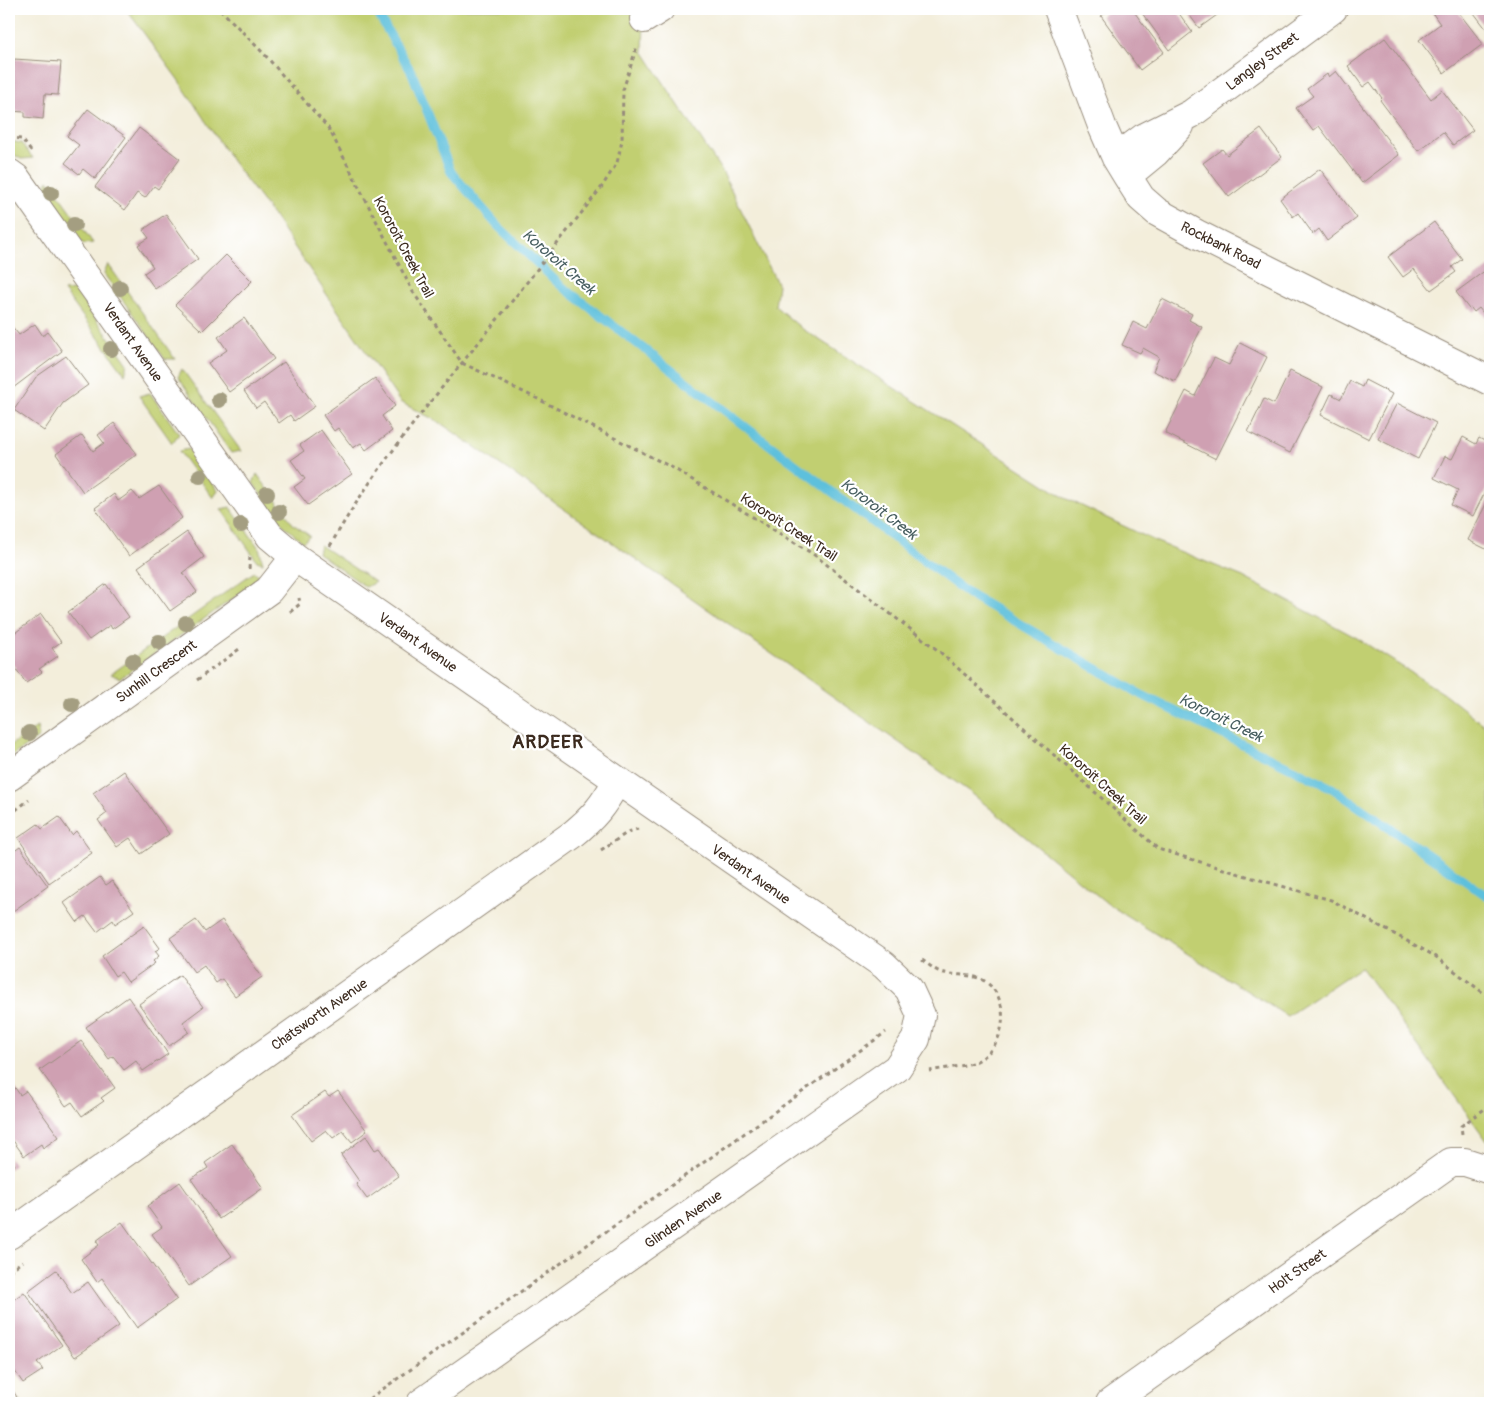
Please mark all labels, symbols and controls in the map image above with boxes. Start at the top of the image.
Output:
street label: Langley Street [1223,28,1302,94]
street label: Kororoit Creek Trail [370,194,437,301]
street label: Rockbank Road [1178,218,1264,273]
water label: Kororoit Creek [518,225,600,300]
street label: Verdant Avenue [99,300,166,385]
water label: Kororoit Creek [837,475,922,545]
street label: Kororoit Creek Trail [737,490,840,565]
street label: Verdant Avenue [375,609,461,676]
street label: Sunhill Crescent [113,636,200,706]
water label: Kororoit Creek [1176,690,1267,748]
district label: ARDEER [512,730,584,754]
street label: Kororoit Creek Trail [1055,740,1150,828]
street label: Verdant Avenue [708,841,794,908]
street label: Chatsworth Avenue [268,975,371,1054]
street label: Glinden Avenue [641,1186,725,1252]
street label: Holt Street [1265,1245,1330,1297]

